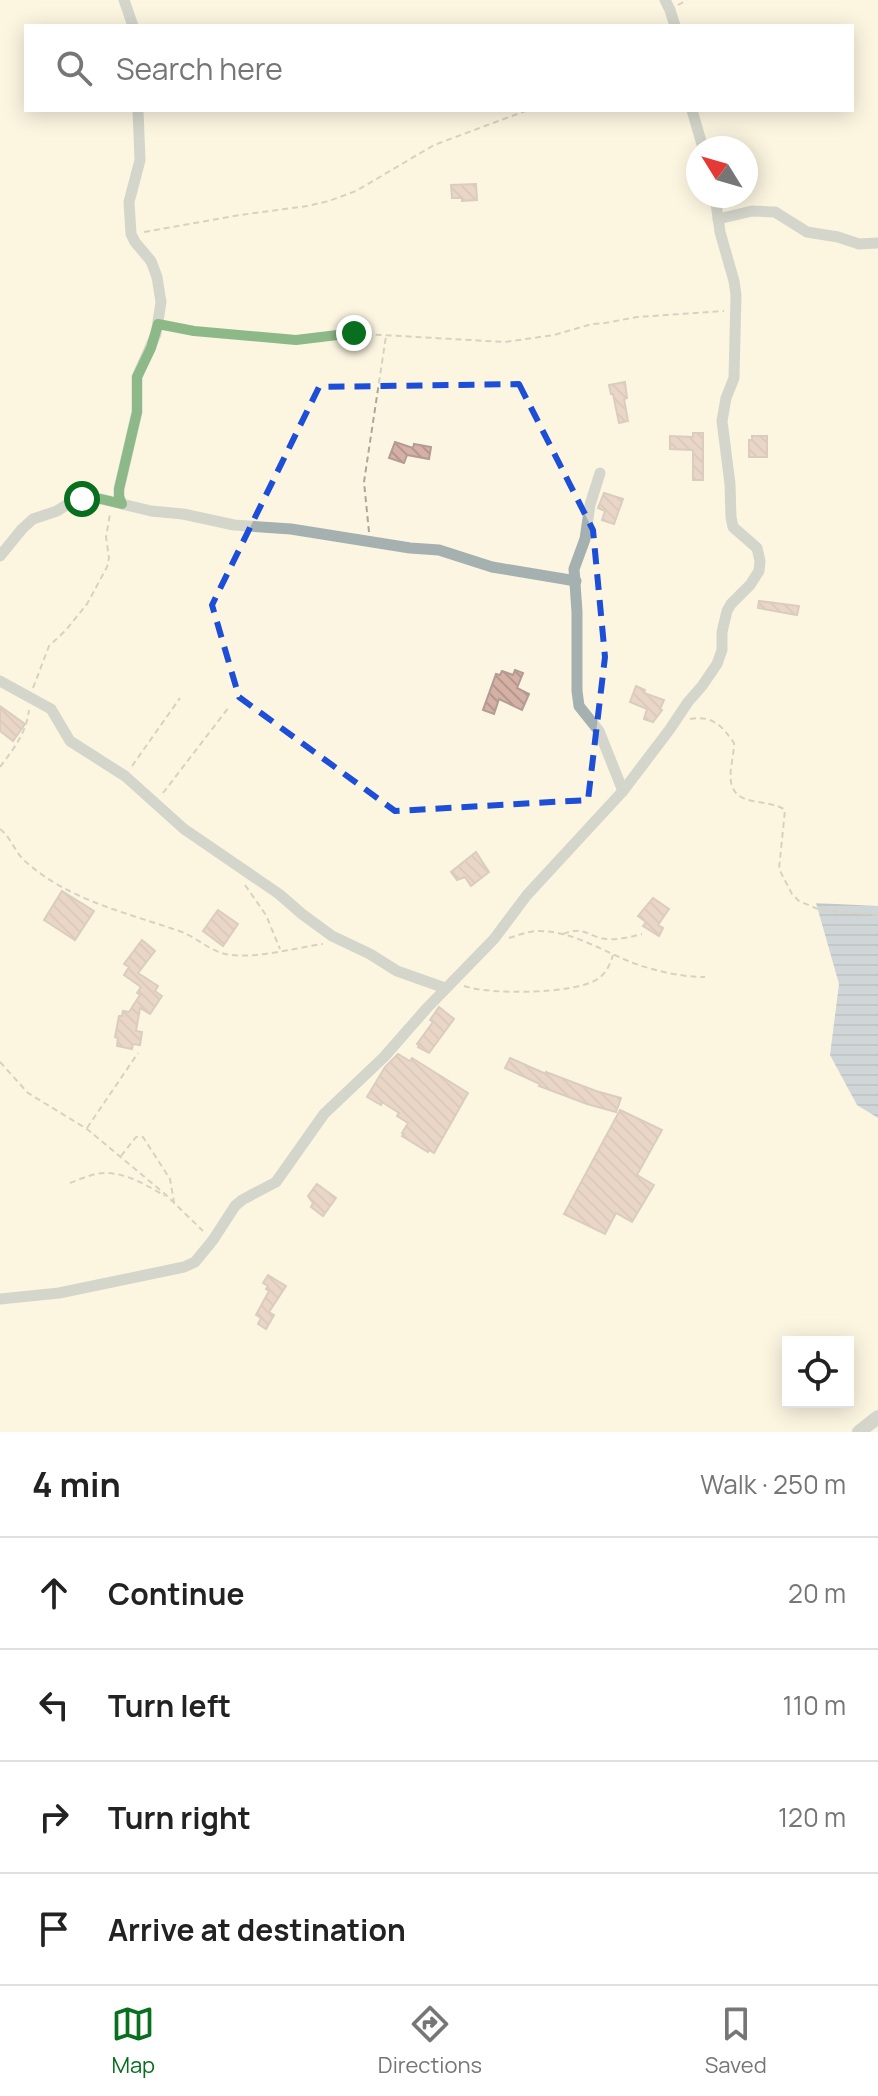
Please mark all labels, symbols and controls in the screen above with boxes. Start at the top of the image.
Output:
search box [24,24,854,112]
icon: search [52,46,96,90]
text: Search here [116,48,283,89]
north arrow [686,136,758,208]
route end [336,315,372,351]
route start [64,481,100,517]
map controls [782,1336,854,1408]
button: locate [782,1336,854,1408]
text: 4 min [32,1461,121,1507]
text: Walk · 250 m [700,1466,846,1502]
icon: ahead [32,1571,76,1615]
text: Continue [108,1573,244,1614]
text: 20 m [788,1575,846,1611]
icon: left [32,1683,76,1727]
text: Turn left [108,1685,231,1726]
text: 110 m [783,1687,846,1723]
icon: right [32,1795,76,1839]
text: Turn right [108,1797,251,1838]
text: 120 m [778,1799,846,1835]
icon: arrive [32,1907,76,1951]
text: Arrive at destination [108,1909,406,1950]
tab: Map [111,2002,155,2080]
tab: Directions [378,2002,482,2080]
tab: Saved [705,2002,767,2080]

